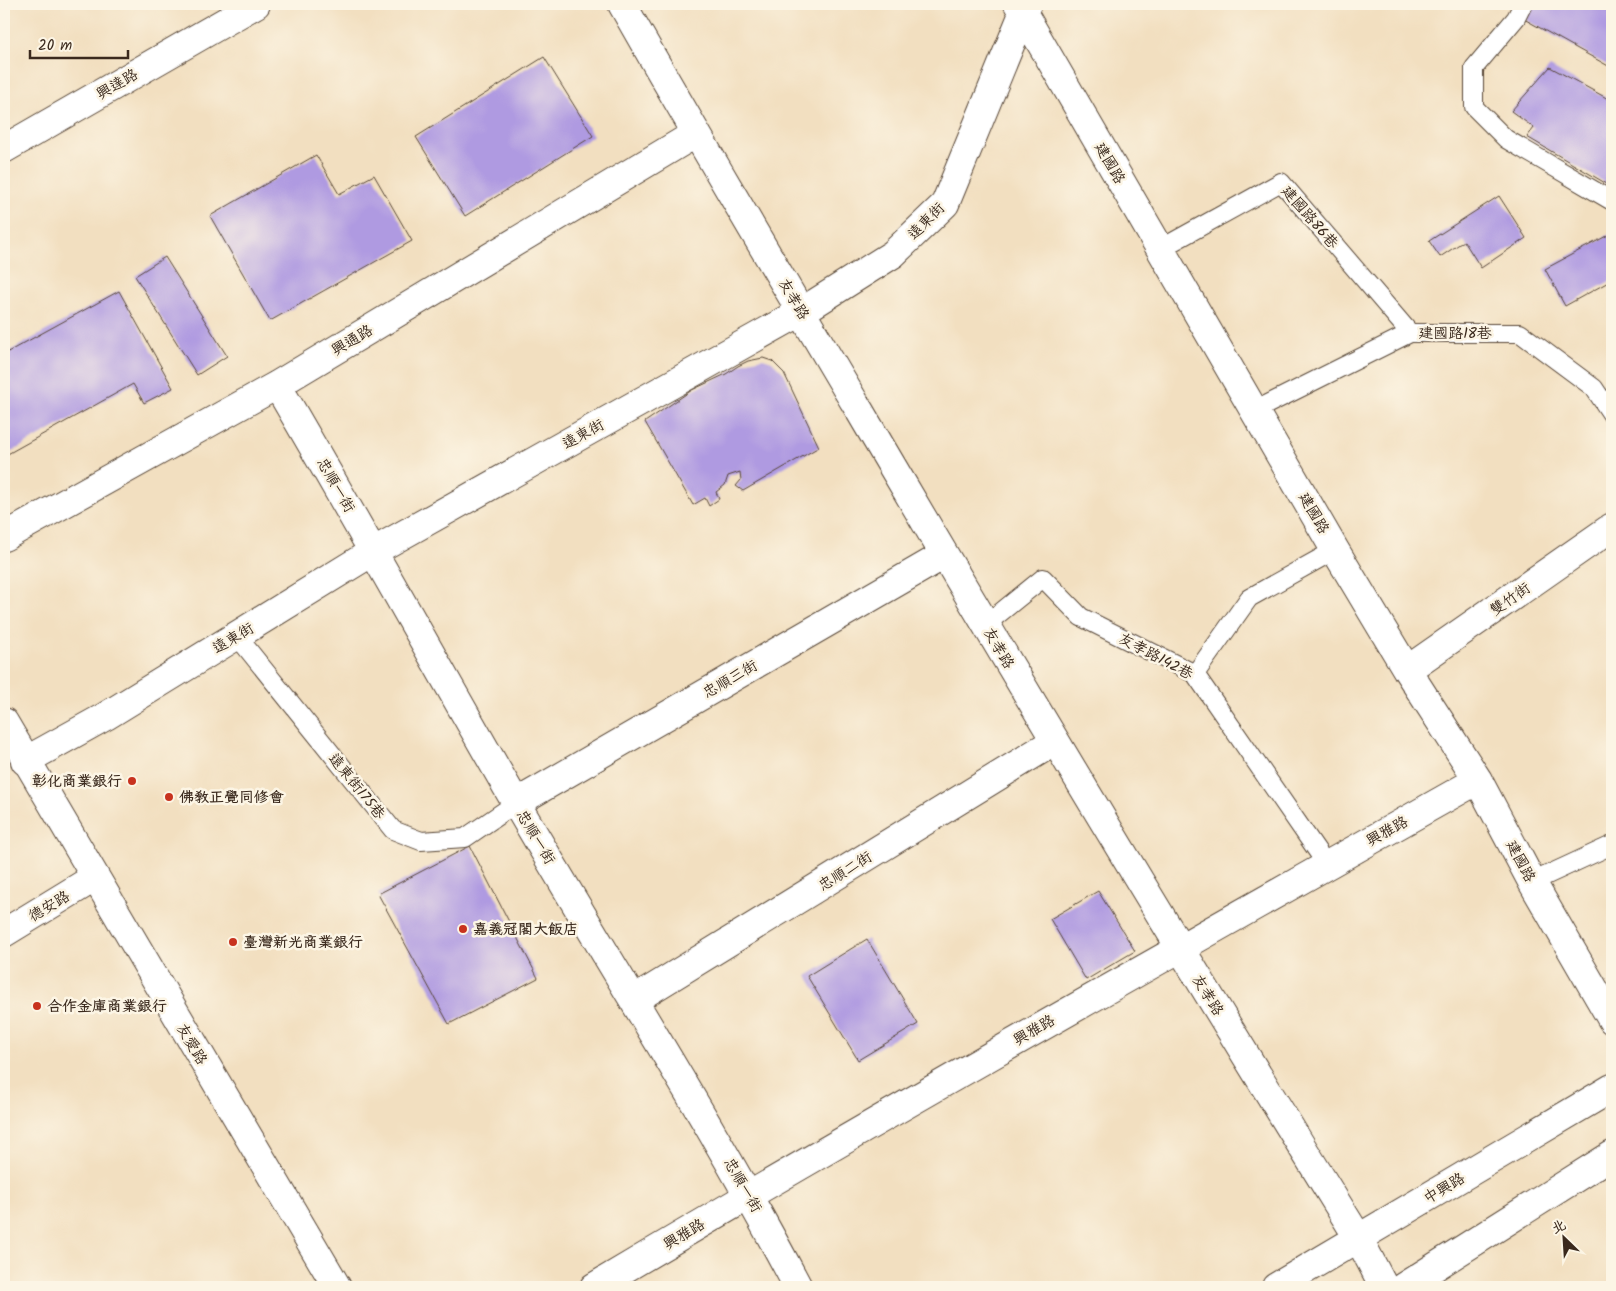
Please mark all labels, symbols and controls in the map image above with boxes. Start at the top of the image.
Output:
scale bar [30,28,128,60]
text: 20 m [38,34,72,58]
street label: 興達路 [92,63,143,107]
street label: 建國路 [1087,138,1131,189]
street label: 建國路86巷 [1275,181,1344,255]
street label: 遠東街 [902,197,951,246]
street label: 友孝路 [771,274,815,325]
street label: 興通路 [327,319,378,363]
street label: 建國路18巷 [1418,322,1492,346]
street label: 遠東街 [558,413,609,456]
street label: 忠順一街 [310,454,361,517]
street label: 建國路 [1291,488,1335,539]
street label: 雙竹街 [1485,577,1536,623]
street label: 遠東街 [208,617,259,661]
street label: 友孝路 [976,623,1020,674]
street label: 友孝路142巷 [1114,627,1197,687]
street label: 忠順三街 [699,654,762,705]
street label: 遠東街175巷 [322,748,391,825]
place label: 彰化商業銀行 [32,770,122,794]
marker: 彰化商業銀行 [126,775,138,787]
place label: 佛教正覺同修會 [179,786,284,810]
marker: 佛教正覺同修會 [163,791,175,803]
street label: 忠順一街 [509,806,561,869]
street label: 興雅路 [1362,810,1413,853]
street label: 建國路 [1499,836,1541,887]
street label: 忠順二街 [814,846,877,898]
street label: 德安路 [24,885,75,929]
place label: 嘉義冠閣大飯店 [473,918,578,942]
marker: 嘉義冠閣大飯店 [457,923,469,935]
place label: 臺灣新光商業銀行 [243,931,363,955]
marker: 臺灣新光商業銀行 [227,936,239,948]
street label: 友孝路 [1185,970,1229,1021]
place label: 合作金庫商業銀行 [47,995,167,1019]
marker: 合作金庫商業銀行 [31,1000,43,1012]
street label: 興雅路 [1009,1009,1060,1053]
street label: 友愛路 [169,1019,213,1070]
street label: 忠順一街 [717,1154,768,1217]
street label: 中興路 [1419,1167,1470,1211]
street label: 興雅路 [659,1213,710,1257]
north arrow [1538,1214,1588,1264]
text: 北 [1548,1214,1570,1240]

